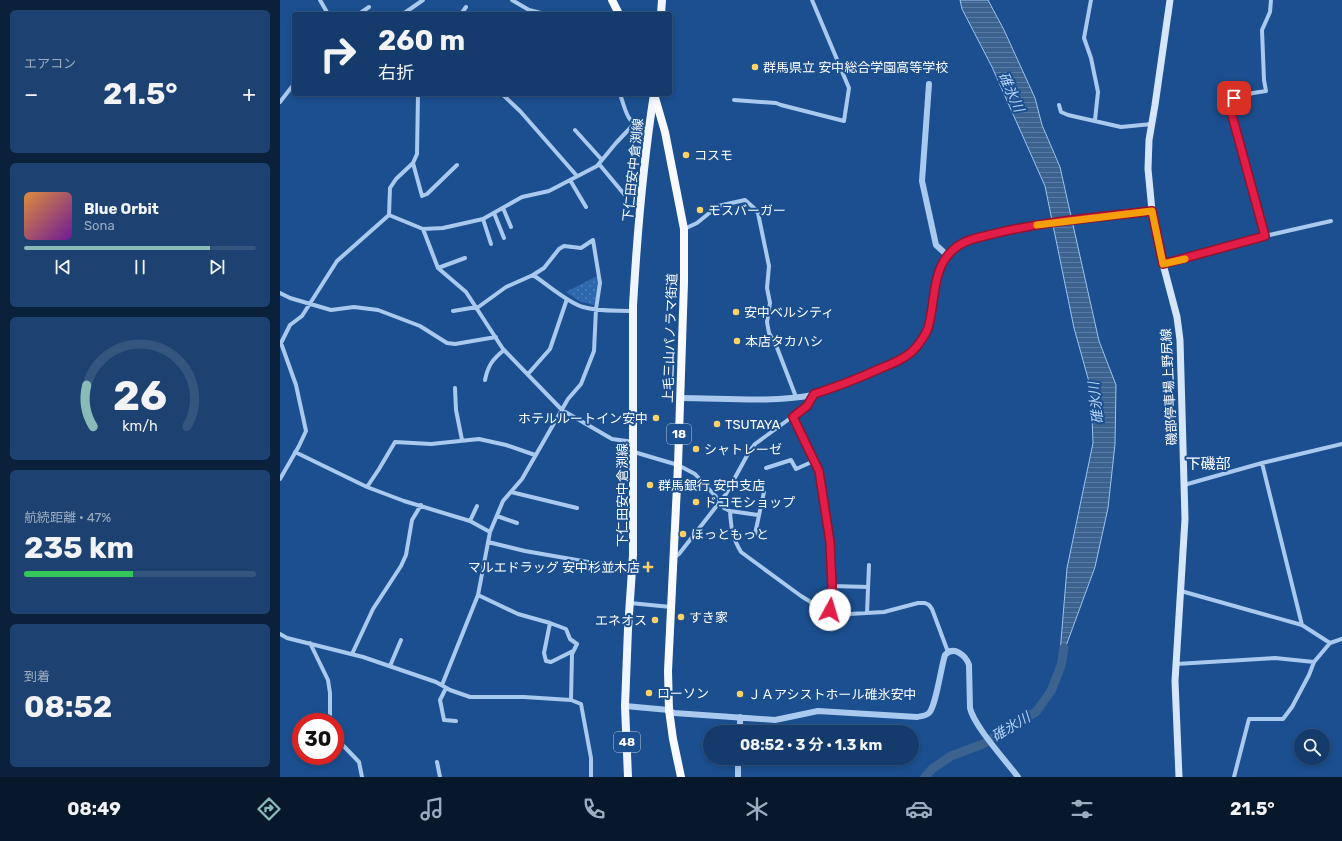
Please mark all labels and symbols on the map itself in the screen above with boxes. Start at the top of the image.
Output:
place label: 群馬県立 安中総合学園高等学校 [763,60,948,75]
marker: 群馬県立 安中総合学園高等学校 [750,62,760,72]
water label: 碓氷川 [995,69,1028,116]
pin [1217,81,1251,115]
street label: 下仁田安中倉渕線 [620,117,646,223]
place label: コスモ [694,148,733,163]
marker: コスモ [681,150,691,160]
place label: モスバーガー [708,203,786,218]
marker: モスバーガー [695,205,705,215]
street label: 上毛三山パノラマ街道 [660,273,680,403]
place label: 安中ベルシティ [744,305,834,320]
marker: 安中ベルシティ [731,307,741,317]
street label: 磯部停車場上野尻線 [1158,328,1180,446]
place label: 本店タカハシ [745,334,823,349]
marker: 本店タカハシ [732,336,742,346]
water label: 碓氷川 [1085,379,1107,425]
place label: ホテルルートイン安中 [518,411,648,426]
marker: ホテルルートイン安中 [651,413,661,423]
place label: TSUTAYA [725,417,780,432]
marker: TSUTAYA [712,419,722,429]
road number: 18 [667,424,691,444]
place label: シャトレーゼ [704,442,782,457]
street label: 下仁田安中倉渕線 [615,443,630,547]
marker: シャトレーゼ [691,444,701,454]
district label: 下磯部 [1185,455,1231,473]
place label: 群馬銀行 安中支店 [658,478,765,493]
marker: 群馬銀行 安中支店 [645,480,655,490]
place label: ドコモショップ [704,495,795,510]
marker: ドコモショップ [691,497,701,507]
place label: ほっともっと [691,527,769,542]
marker: ほっともっと [678,529,688,539]
place label: マルエドラッグ 安中杉並木店 [468,560,640,575]
marker: マルエドラッグ 安中杉並木店 [643,562,653,572]
position arrow [809,589,851,631]
place label: すき家 [689,610,728,625]
marker: すき家 [676,612,686,622]
place label: エネオス [595,613,647,628]
marker: エネオス [650,615,660,625]
place label: ローソン [657,686,709,701]
place label: ＪＡアシストホール碓氷安中 [748,687,916,702]
marker: ローソン [644,688,654,698]
marker: ＪＡアシストホール碓氷安中 [735,689,745,699]
water label: 碓氷川 [989,708,1035,745]
speed limit sign: 30 [292,713,344,765]
road number: 48 [614,732,640,752]

